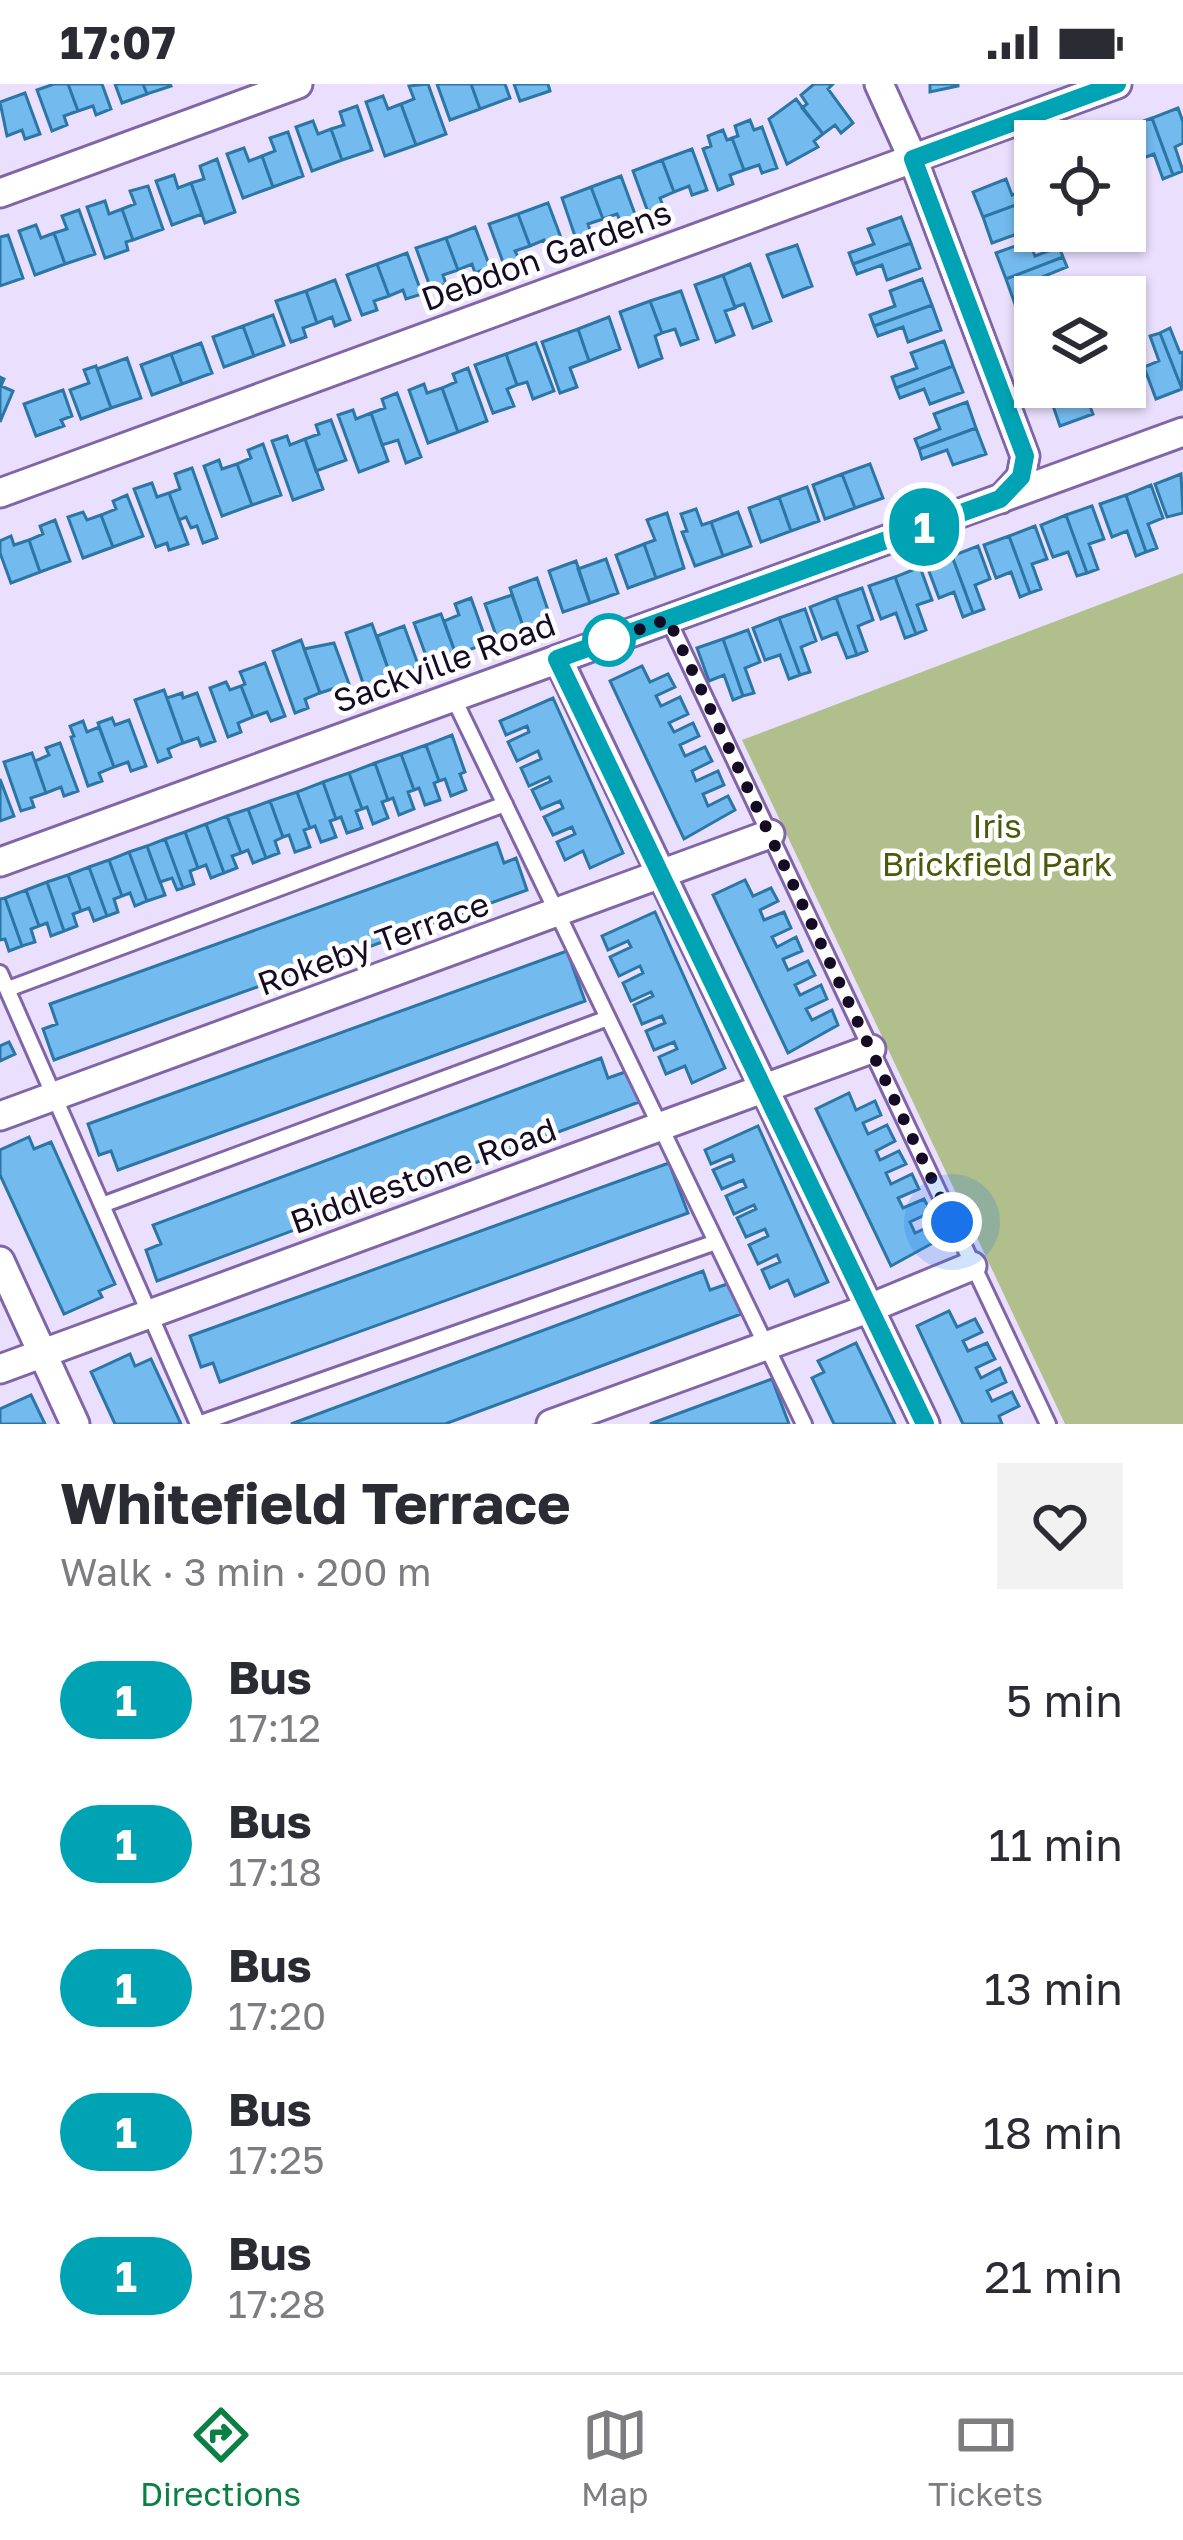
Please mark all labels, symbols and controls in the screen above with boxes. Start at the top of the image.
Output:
text: 17:07 [60,15,176,69]
map controls [1014,120,1146,408]
button: locate [1014,120,1146,252]
street label: Debdon Gardens [416,192,676,318]
button: layers [1014,276,1146,408]
line badge: 1 [885,488,963,566]
text: 1 [913,502,935,552]
street label: Sackville Road [328,604,560,720]
unlabelled marker [584,615,634,665]
park label: Iris Brickfield Park [882,806,1112,883]
street label: Rokeby Terrace [252,883,494,1003]
street label: Biddlestone Road [285,1109,561,1241]
your location [922,1192,982,1252]
button: heart [997,1463,1123,1589]
text: Whitefield Terrace [60,1468,571,1537]
text: Walk · 3 min · 200 m [60,1548,432,1595]
text: Bus [228,1650,312,1704]
text: 5 min [1006,1673,1123,1727]
text: 1 [115,1675,137,1725]
text: 17:12 [228,1704,321,1751]
text: Bus [228,1794,312,1848]
text: 11 min [989,1817,1123,1871]
text: 1 [115,1819,137,1869]
text: 17:18 [228,1848,322,1895]
text: Bus [228,1938,312,1992]
text: 13 min [984,1961,1123,2015]
text: 1 [115,1963,137,2013]
text: 17:20 [228,1992,326,2039]
text: Bus [228,2082,312,2136]
text: 18 min [983,2105,1123,2159]
text: 1 [115,2107,137,2157]
text: 17:25 [228,2136,325,2183]
text: Bus [228,2226,312,2280]
text: 21 min [984,2249,1123,2303]
text: 1 [115,2251,137,2301]
text: 17:28 [228,2280,326,2327]
tab: Directions [140,2402,301,2513]
tab: Map [581,2402,648,2513]
tab: Tickets [928,2402,1043,2513]

